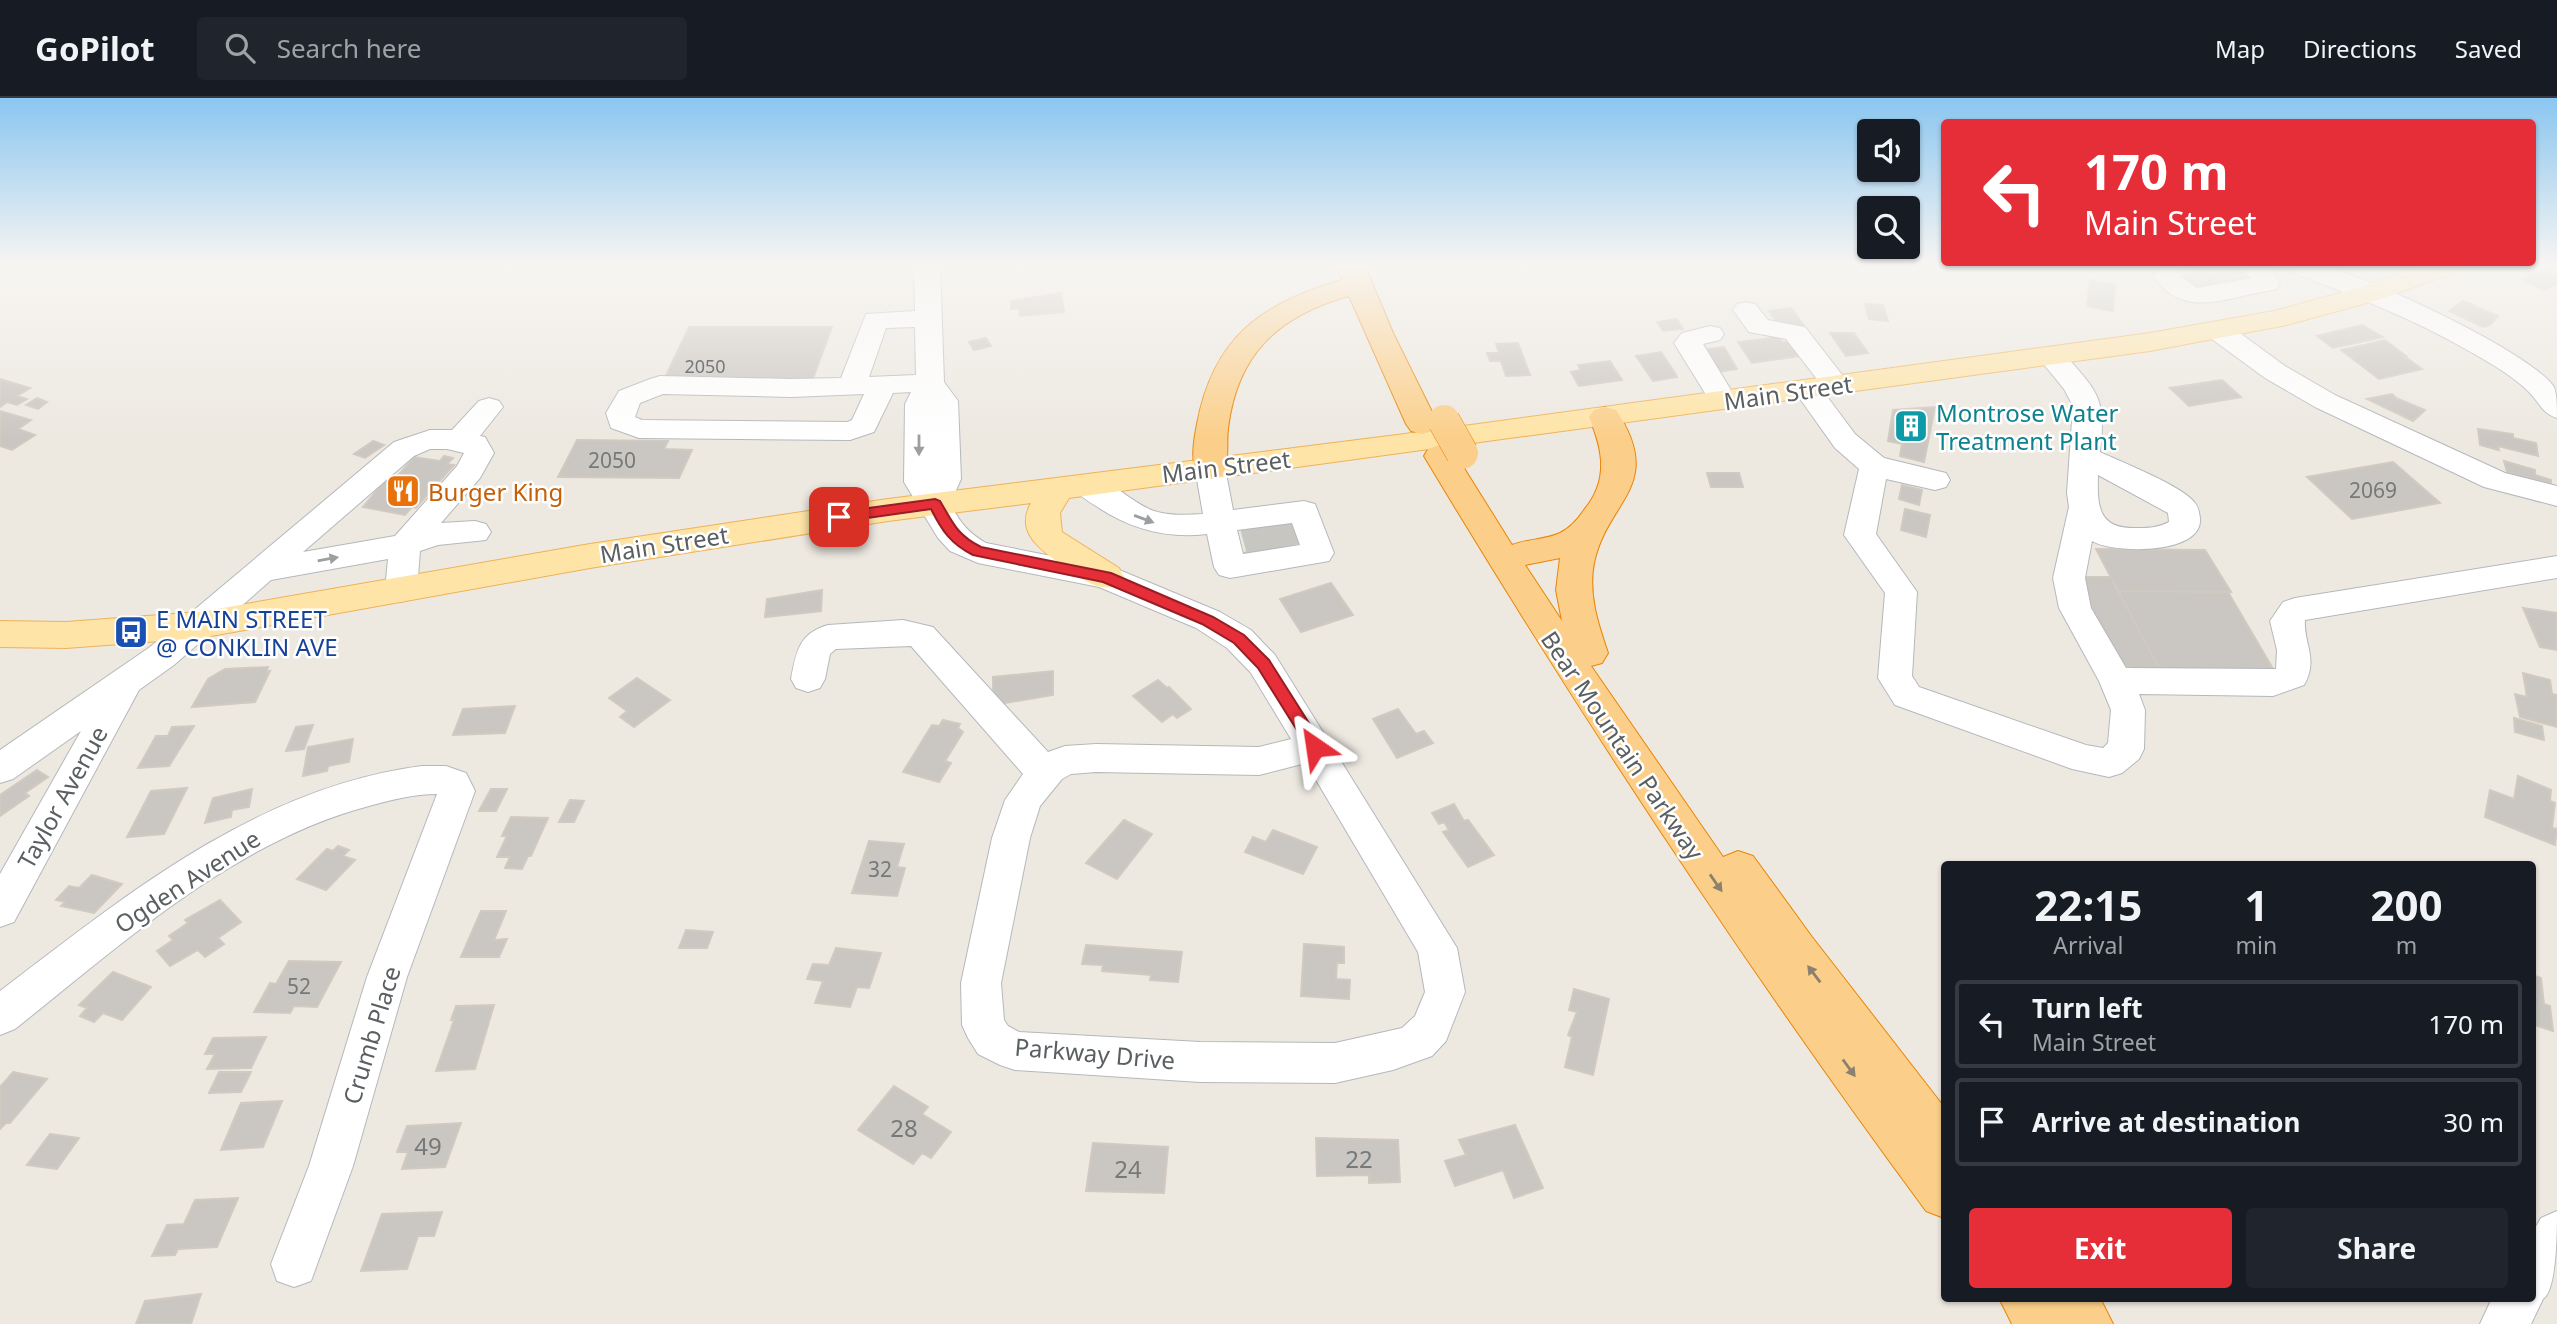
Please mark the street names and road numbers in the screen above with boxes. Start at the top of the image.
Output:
street label: Main Street [1722,367,1855,417]
street label: Main Street [1160,442,1293,490]
street label: Main Street [597,518,731,570]
street label: Bear Mountain Parkway [1534,624,1712,867]
street label: Taylor Avenue [9,720,115,874]
street label: Ogden Avenue [108,822,266,940]
street label: Crumb Place [334,962,408,1108]
street label: Parkway Drive [1013,1030,1177,1076]

